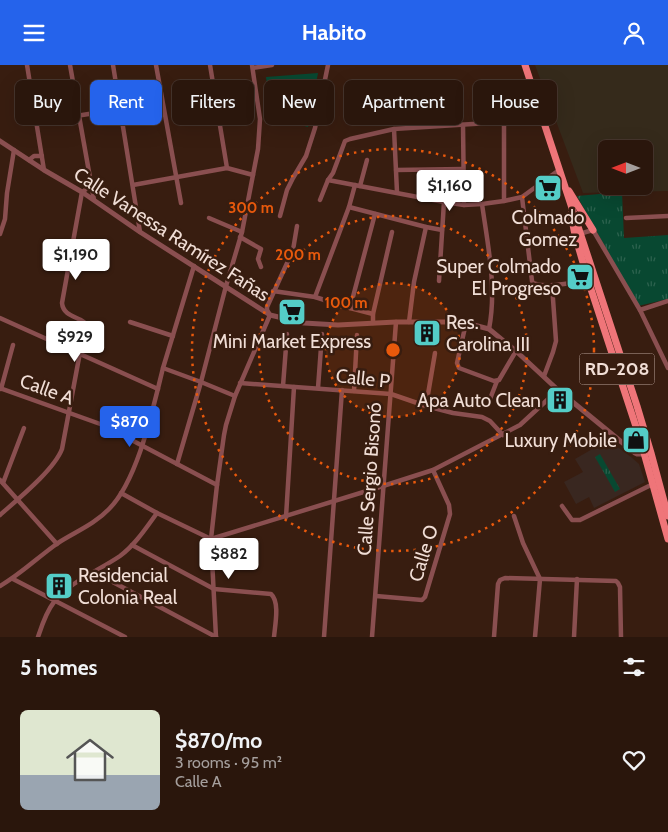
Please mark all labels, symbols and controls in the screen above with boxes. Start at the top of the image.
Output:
icon: menu [20,19,48,47]
text: Habito [302,19,366,46]
icon: person [620,19,648,47]
chip: Buy [15,80,80,125]
chip: Rent [90,80,162,125]
chip: Filters [172,80,254,125]
chip: New [264,80,334,125]
chip: Apartment [344,80,463,125]
chip: House [473,80,557,125]
north arrow [598,140,652,195]
map controls [598,140,653,195]
street label: Calle Vanessa Ramírez Fañas [70,163,274,306]
pin: $1,160 [409,169,491,212]
supermarket icon: Colmado Gomez [533,173,563,203]
text: $1,160 [428,176,472,195]
text: 300 m [228,199,274,217]
place label: Colmado Gomez [511,206,585,251]
pin: $1,190 [35,239,117,281]
text: $1,190 [54,245,98,264]
text: 200 m [275,246,321,264]
place label: Super Colmado El Progreso [436,255,561,300]
supermarket icon: Super Colmado El Progreso [565,262,595,292]
text: 100 m [324,294,368,312]
supermarket icon: Mini Market Express [277,297,307,327]
place label: Res. Carolina III [446,311,530,356]
building icon: Res. Carolina III [412,318,442,348]
pin: $929 [45,321,105,363]
text: $929 [57,327,93,346]
place label: Mini Market Express [213,330,371,353]
centre of rings [384,341,402,359]
road number: RD-208 [580,353,654,385]
street label: Calle P [335,364,391,393]
street label: Calle A [17,369,77,410]
building icon: Apa Auto Clean [545,385,575,415]
place label: Apa Auto Clean [417,389,541,412]
street label: Calle Sergio Bisonó [353,402,386,556]
pin: $870 [100,405,160,448]
text: $870 [111,412,149,431]
shop icon: Luxury Mobile [621,425,651,455]
place label: Luxury Mobile [504,429,617,452]
street label: Calle O [404,522,443,584]
pin: $882 [199,537,259,580]
text: $882 [210,544,248,563]
place label: Residencial Colonia Real [78,564,178,609]
building icon: Residencial Colonia Real [44,571,74,601]
icon: filters [620,653,648,681]
text: 5 homes [20,655,98,680]
text: $870/mo [175,728,262,753]
icon: home [60,730,120,790]
icon: heart [620,746,648,774]
text: 3 rooms · 95 m² [175,753,282,772]
text: Calle A [175,772,222,791]

